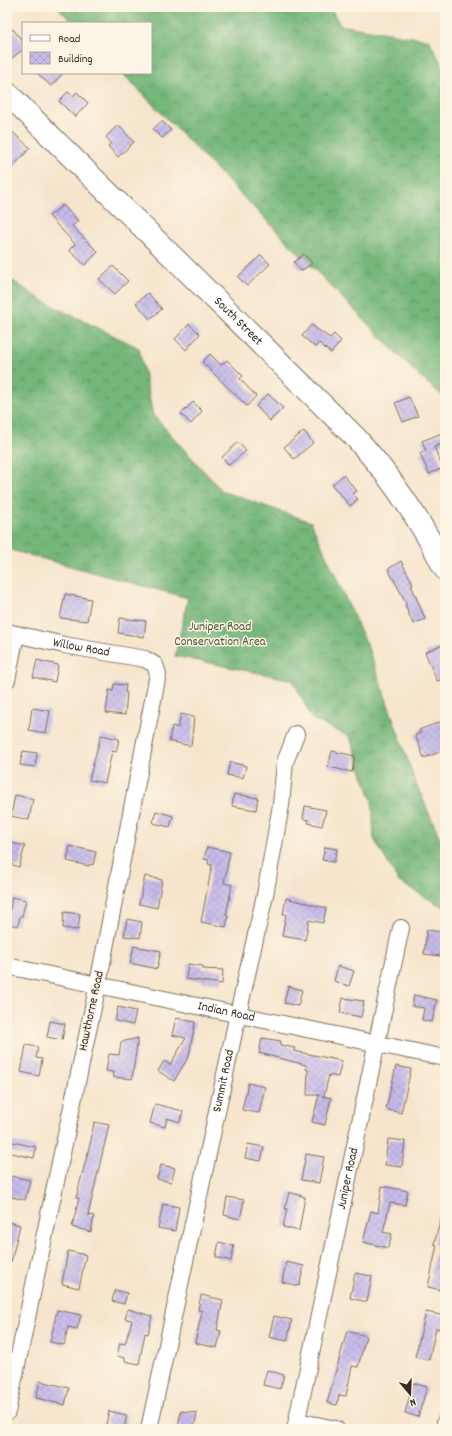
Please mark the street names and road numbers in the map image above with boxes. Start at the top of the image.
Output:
street label: South Street [209,293,267,350]
street label: Willow Road [51,633,111,662]
street label: Hawthorne Road [74,969,110,1053]
street label: Indian Road [196,997,257,1027]
street label: Summit Road [208,1048,240,1114]
street label: Juniper Road [332,1146,364,1211]

